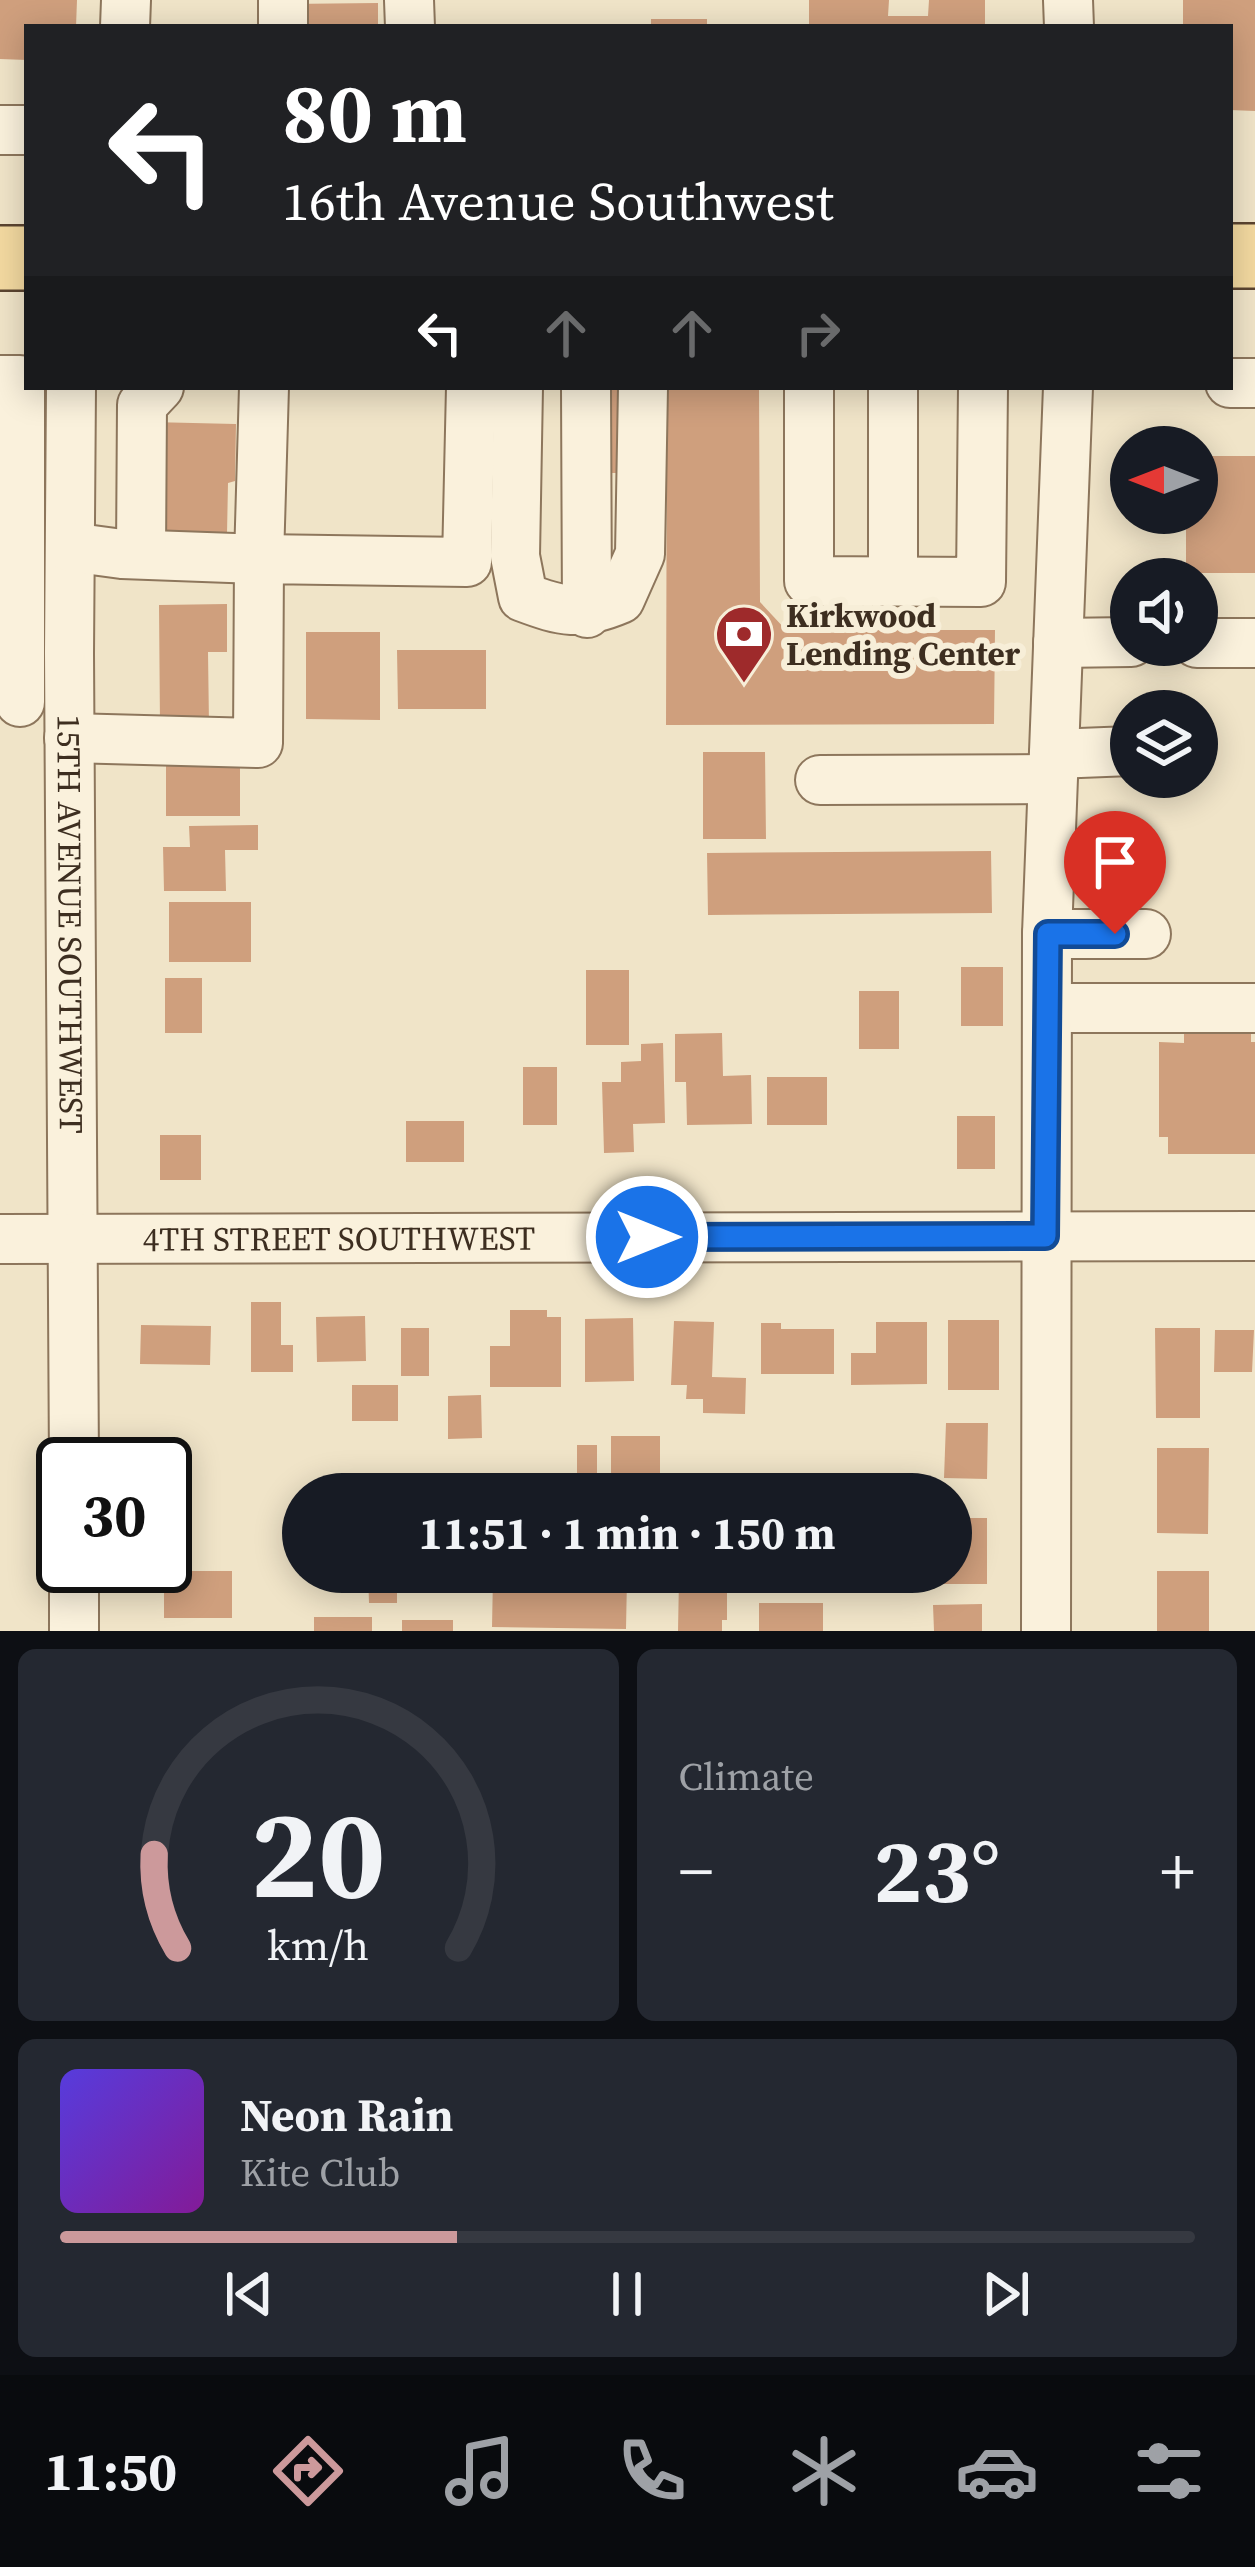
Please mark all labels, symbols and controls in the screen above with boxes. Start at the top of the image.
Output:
text: 80 m [282,55,467,170]
icon: left [84,72,240,228]
text: 16th Avenue Southwest [282,164,834,238]
icon: left [407,300,473,366]
icon: ahead [533,300,599,366]
icon: ahead [659,300,725,366]
icon: right [785,300,851,366]
north arrow [1110,426,1218,534]
map controls [1110,426,1218,798]
button: sound [1110,558,1218,666]
place label: Kirkwood Lending Center [786,593,1021,676]
bank icon: Kirkwood Lending Center [713,603,775,685]
button: layers [1110,690,1218,798]
street label: 15TH AVENUE SOUTHWEST [46,714,94,1134]
pin [1064,811,1166,934]
icon: arrive [1082,829,1148,895]
position arrow [584,1174,710,1300]
street label: 4TH STREET SOUTHWEST [143,1216,535,1262]
speed limit sign: 30 [36,1437,192,1593]
text: 11:51 · 1 min · 150 m [419,1502,835,1564]
text: Climate [679,1750,814,1803]
text: 20 [251,1768,386,1939]
text: 23° [873,1809,1000,1932]
text: − [679,1826,713,1916]
text: + [1160,1826,1195,1916]
text: km/h [267,1916,369,1974]
text: Neon Rain [240,2084,453,2146]
text: Kite Club [240,2146,400,2199]
icon: previous [216,2261,282,2327]
icon: pause [594,2261,660,2327]
icon: next [973,2261,1039,2327]
icon: directions [266,2429,350,2513]
icon: music [438,2429,522,2513]
icon: phone [610,2429,694,2513]
icon: climate [782,2429,866,2513]
icon: car [955,2429,1039,2513]
icon: filters [1127,2429,1211,2513]
text: 11:50 [44,2434,177,2508]

